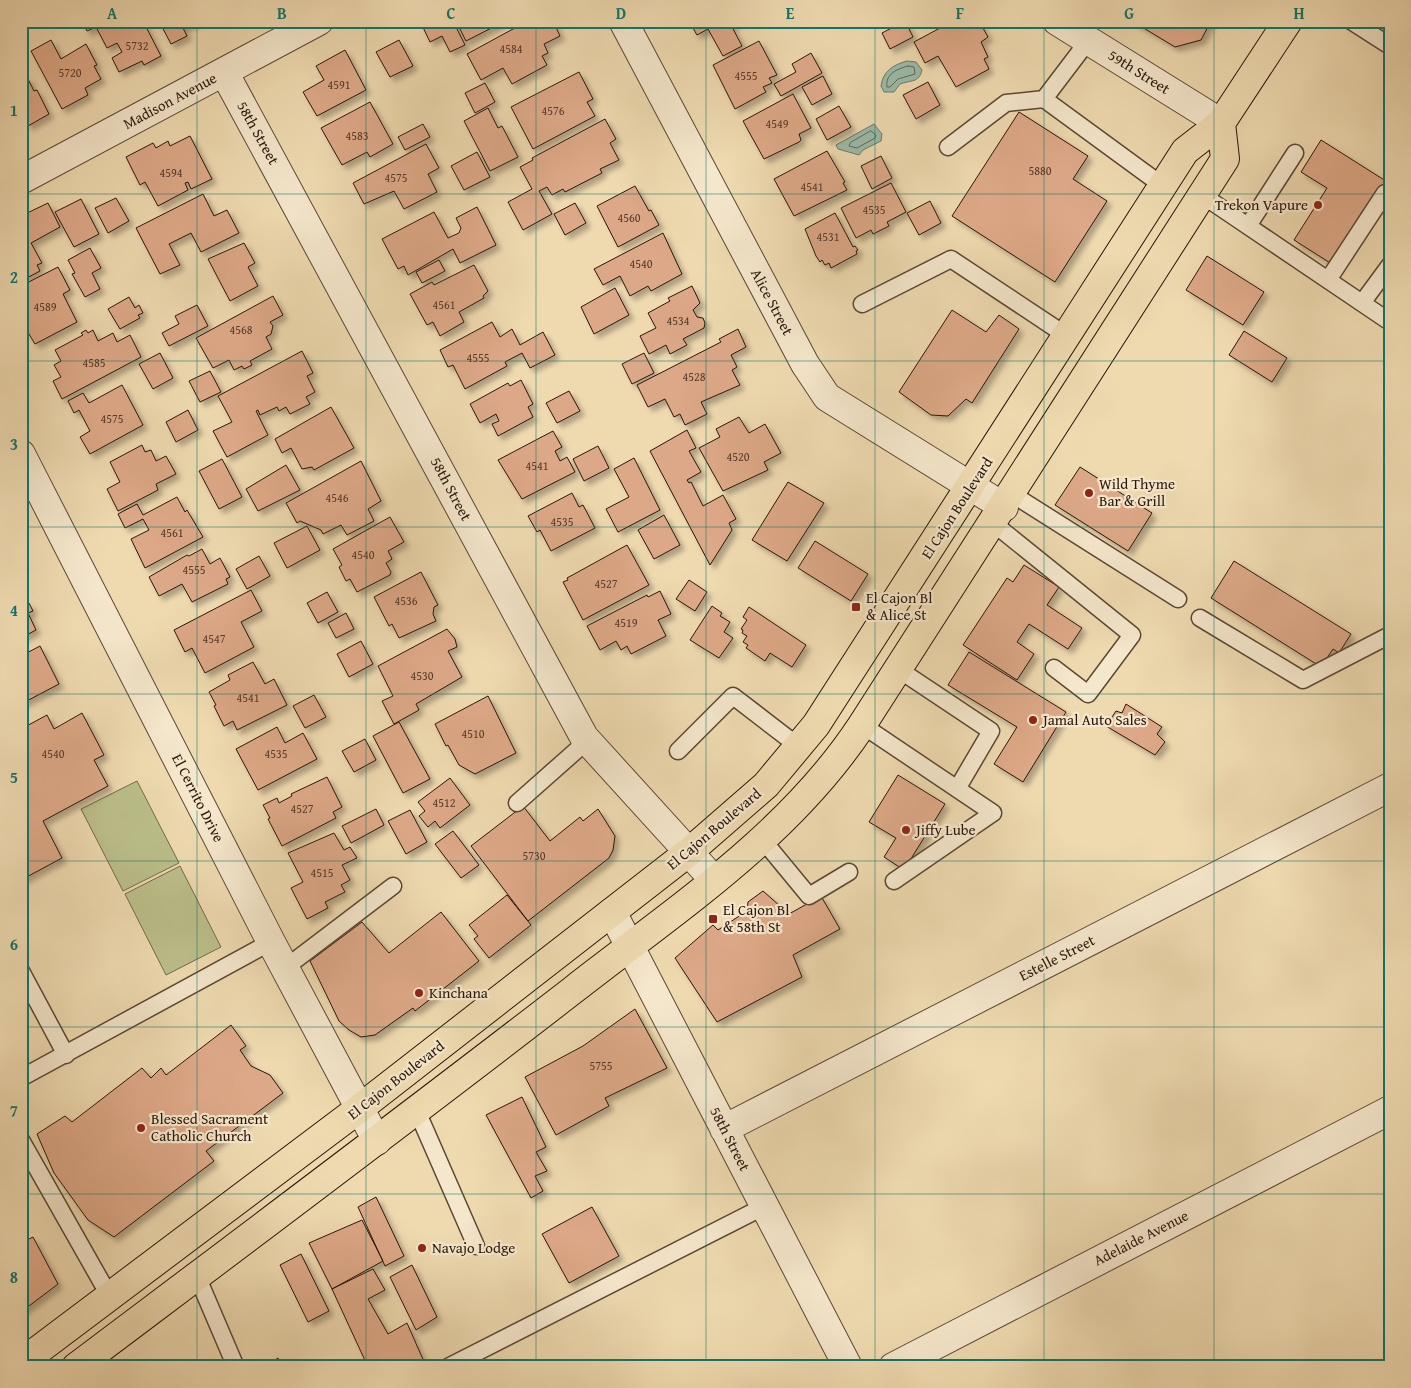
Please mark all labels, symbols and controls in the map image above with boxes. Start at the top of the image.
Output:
text: A [107,1,118,25]
text: B [277,1,287,25]
text: C [446,1,456,25]
text: D [616,1,626,25]
text: E [786,1,795,25]
text: F [956,1,964,25]
text: G [1124,1,1134,25]
text: H [1293,1,1305,25]
house number: 5732 [125,37,149,54]
house number: 4584 [499,40,523,57]
street label: 59th Street [1104,44,1175,99]
house number: 5720 [58,64,82,81]
street label: Madison Avenue [119,67,220,134]
house number: 4555 [734,67,758,84]
house number: 4591 [327,76,351,93]
street label: 58th Street [232,97,285,169]
text: 1 [10,98,18,122]
house number: 4576 [541,102,565,119]
house number: 4549 [765,115,789,132]
house number: 4583 [345,127,369,144]
house number: 5880 [1028,162,1052,179]
house number: 4594 [159,164,183,181]
house number: 4575 [384,169,408,186]
house number: 4541 [800,178,824,195]
place label: Trekon Vapure [1215,194,1308,215]
marker: Trekon Vapure [1312,199,1324,211]
house number: 4535 [862,201,886,218]
house number: 4560 [617,209,641,226]
house number: 4531 [816,228,840,245]
house number: 4540 [629,255,653,272]
text: 2 [10,265,18,289]
street label: Alice Street [746,265,799,339]
house number: 4561 [432,296,456,313]
house number: 4589 [33,298,57,315]
house number: 4534 [666,312,690,329]
house number: 4568 [229,321,253,338]
house number: 4555 [466,349,490,366]
house number: 4585 [82,354,106,371]
house number: 4528 [682,368,706,385]
house number: 4575 [100,410,124,427]
text: 3 [10,432,18,456]
house number: 4520 [726,448,750,465]
street label: 58th Street [426,453,477,525]
street label: El Cajon Boulevard [916,453,997,563]
house number: 4541 [525,457,549,474]
place label: Wild Thyme Bar & Grill [1099,473,1175,511]
marker: Wild Thyme Bar & Grill [1083,487,1095,499]
house number: 4546 [325,489,349,506]
house number: 4535 [550,513,574,530]
house number: 4561 [160,524,184,541]
house number: 4540 [351,546,375,563]
house number: 4555 [182,561,206,578]
house number: 4527 [594,575,618,592]
place label: El Cajon Bl & Alice St [866,587,932,625]
house number: 4536 [394,592,418,609]
text: 4 [10,598,18,622]
marker: El Cajon Bl & Alice St [850,601,862,613]
house number: 4519 [614,614,638,631]
house number: 4547 [202,630,226,647]
house number: 4530 [410,667,434,684]
house number: 4541 [236,689,260,706]
place label: Jamal Auto Sales [1041,709,1147,730]
marker: Jamal Auto Sales [1027,714,1039,726]
house number: 4510 [461,725,485,742]
house number: 4540 [41,745,65,762]
house number: 4535 [264,745,288,762]
street label: El Cerrito Drive [167,750,230,846]
text: 5 [10,765,18,789]
street label: El Cajon Boulevard [662,783,765,874]
house number: 4512 [432,794,456,811]
house number: 4527 [290,800,314,817]
place label: Jiffy Lube [914,819,976,840]
marker: Jiffy Lube [900,824,912,836]
house number: 5730 [522,847,546,864]
house number: 4515 [310,864,334,881]
place label: El Cajon Bl & 58th St [723,899,789,937]
marker: El Cajon Bl & 58th St [707,913,719,925]
street label: Estelle Street [1015,929,1099,986]
text: 6 [10,932,18,956]
place label: Kinchana [429,982,488,1003]
marker: Kinchana [413,987,425,999]
street label: El Cajon Boulevard [343,1035,448,1124]
house number: 5755 [589,1057,613,1074]
text: 7 [10,1098,18,1122]
street label: 58th Street [705,1103,756,1175]
place label: Blessed Sacrament Catholic Church [151,1108,269,1146]
marker: Blessed Sacrament Catholic Church [135,1122,147,1134]
street label: Adelaide Avenue [1090,1205,1192,1271]
place label: Navajo Lodge [432,1237,515,1258]
marker: Navajo Lodge [416,1242,428,1254]
text: 8 [10,1265,18,1289]

